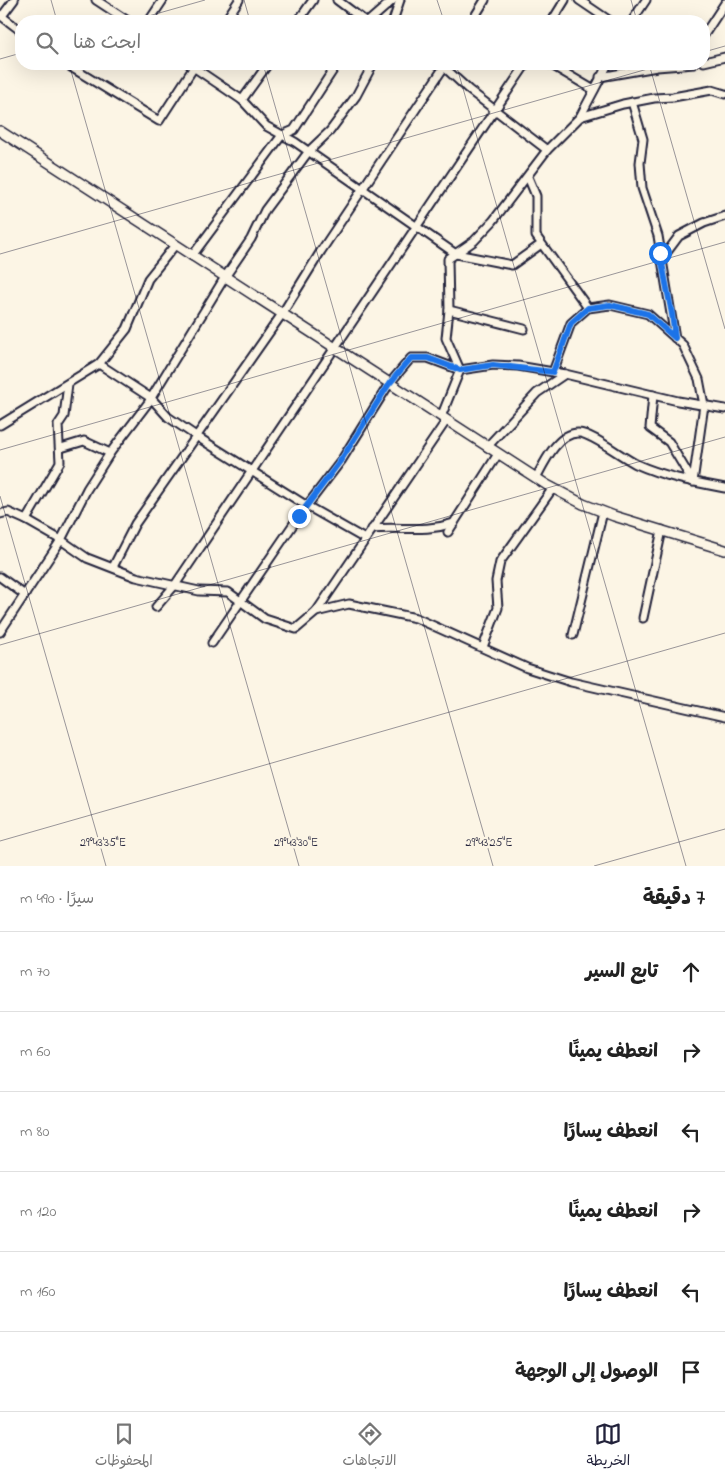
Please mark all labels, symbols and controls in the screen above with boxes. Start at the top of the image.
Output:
search box [15,15,710,70]
icon: search [33,29,61,57]
text: ابحث هنا [73,30,141,57]
route start [649,242,672,265]
route end [288,505,311,528]
text: 29°43'35"E [80,834,126,852]
text: 29°43'30"E [274,834,318,852]
text: 29°43'25"E [466,834,512,852]
text: 7 دقيقة [643,884,705,914]
text: سيرًا · 490 m [20,887,94,911]
icon: ahead [677,958,705,986]
text: تابع السير [586,959,658,986]
text: 70 m [20,960,50,984]
icon: right [677,1038,705,1066]
text: انعطف يمينًا [568,1039,658,1066]
text: 60 m [20,1040,50,1064]
icon: left [677,1118,705,1146]
text: انعطف يسارًا [563,1119,658,1146]
text: 80 m [20,1120,49,1144]
icon: right [677,1198,705,1226]
text: انعطف يمينًا [568,1199,658,1226]
text: 120 m [20,1200,56,1224]
icon: left [677,1278,705,1306]
text: انعطف يسارًا [563,1279,658,1306]
text: 160 m [20,1280,55,1304]
icon: arrive [677,1358,705,1386]
text: الوصول إلى الوجهة [515,1359,658,1386]
tab: المحفوظات [95,1420,153,1473]
tab: الاتجاهات [342,1420,397,1473]
tab: الخريطة [586,1420,630,1473]

